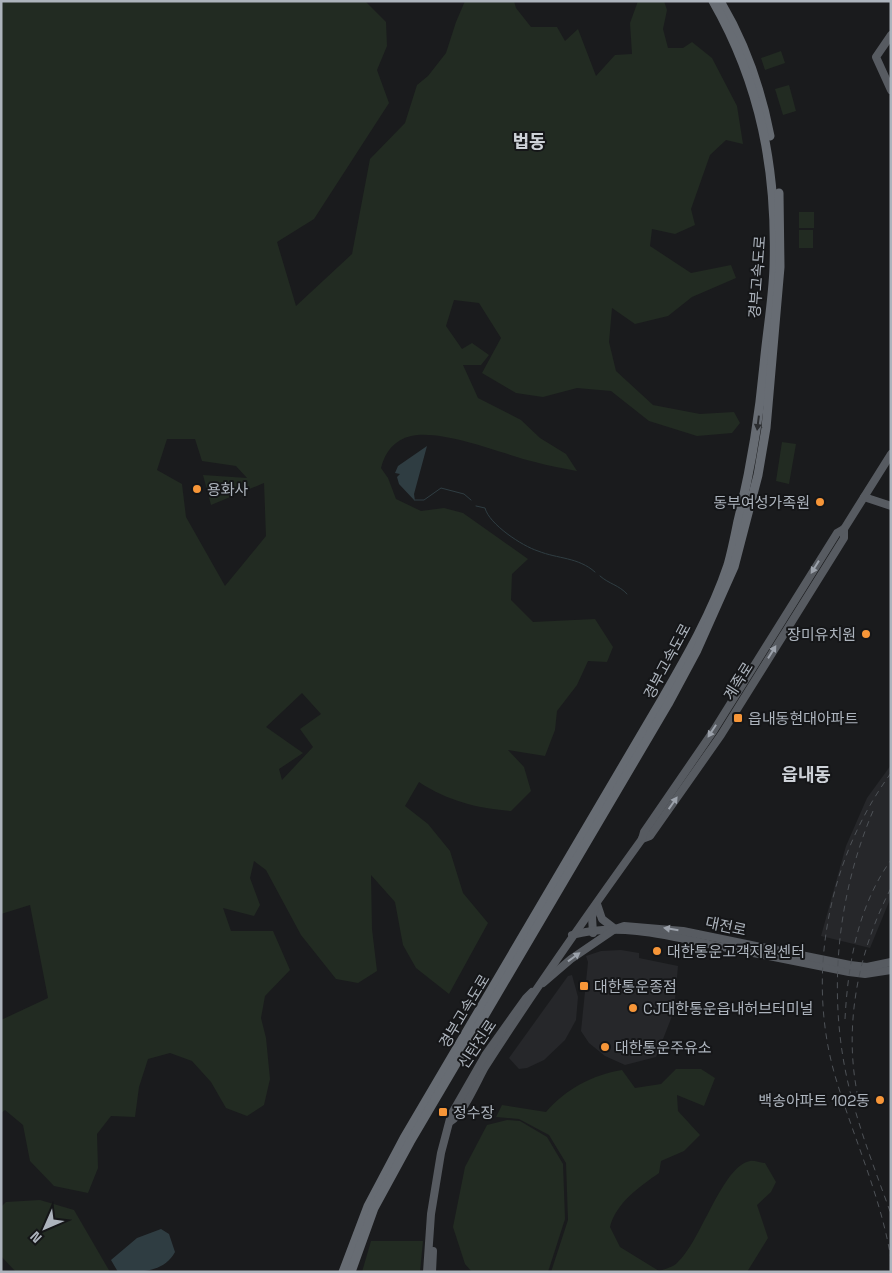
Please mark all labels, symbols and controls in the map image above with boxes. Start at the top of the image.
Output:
district label: 법동 [512,130,546,153]
street label: 경부고속도로 [745,235,769,319]
one-way arrow [754,416,762,432]
place label: 용화사 [207,480,249,499]
marker: 용화사 [191,483,203,495]
place label: 동부여성가족원 [713,493,810,512]
marker: 동부여성가족원 [814,496,826,508]
one-way arrow [811,561,820,574]
street label: 경부고속도로 [639,620,695,702]
place label: 장미유치원 [787,625,856,644]
marker: 장미유치원 [860,628,872,640]
one-way arrow [767,646,777,659]
street label: 계족로 [719,658,757,704]
place label: 읍내동현대아파트 [748,709,859,728]
marker: 읍내동현대아파트 [732,712,744,724]
one-way arrow [708,724,717,738]
district label: 읍내동 [781,763,831,786]
one-way arrow [668,796,678,810]
street label: 대전로 [704,912,748,940]
one-way arrow [663,925,679,933]
place label: 대한통운고객지원센터 [667,942,805,961]
marker: 대한통운고객지원센터 [651,945,663,957]
one-way arrow [568,952,581,962]
street label: 경부고속도로 [435,971,493,1051]
place label: 대한통운종점 [594,977,677,996]
marker: 대한통운종점 [578,980,590,992]
place label: CJ대한통운읍내허브터미널 [643,999,813,1018]
marker: CJ대한통운읍내허브터미널 [627,1002,639,1014]
street label: 신탄진로 [454,1016,500,1072]
place label: 대한통운주유소 [615,1038,712,1057]
marker: 대한통운주유소 [599,1041,611,1053]
place label: 백송아파트 102동 [758,1091,870,1110]
marker: 백송아파트 102동 [874,1094,886,1106]
place label: 정수장 [453,1103,495,1122]
marker: 정수장 [437,1106,449,1118]
north arrow [20,1203,70,1253]
text: N [26,1228,45,1247]

